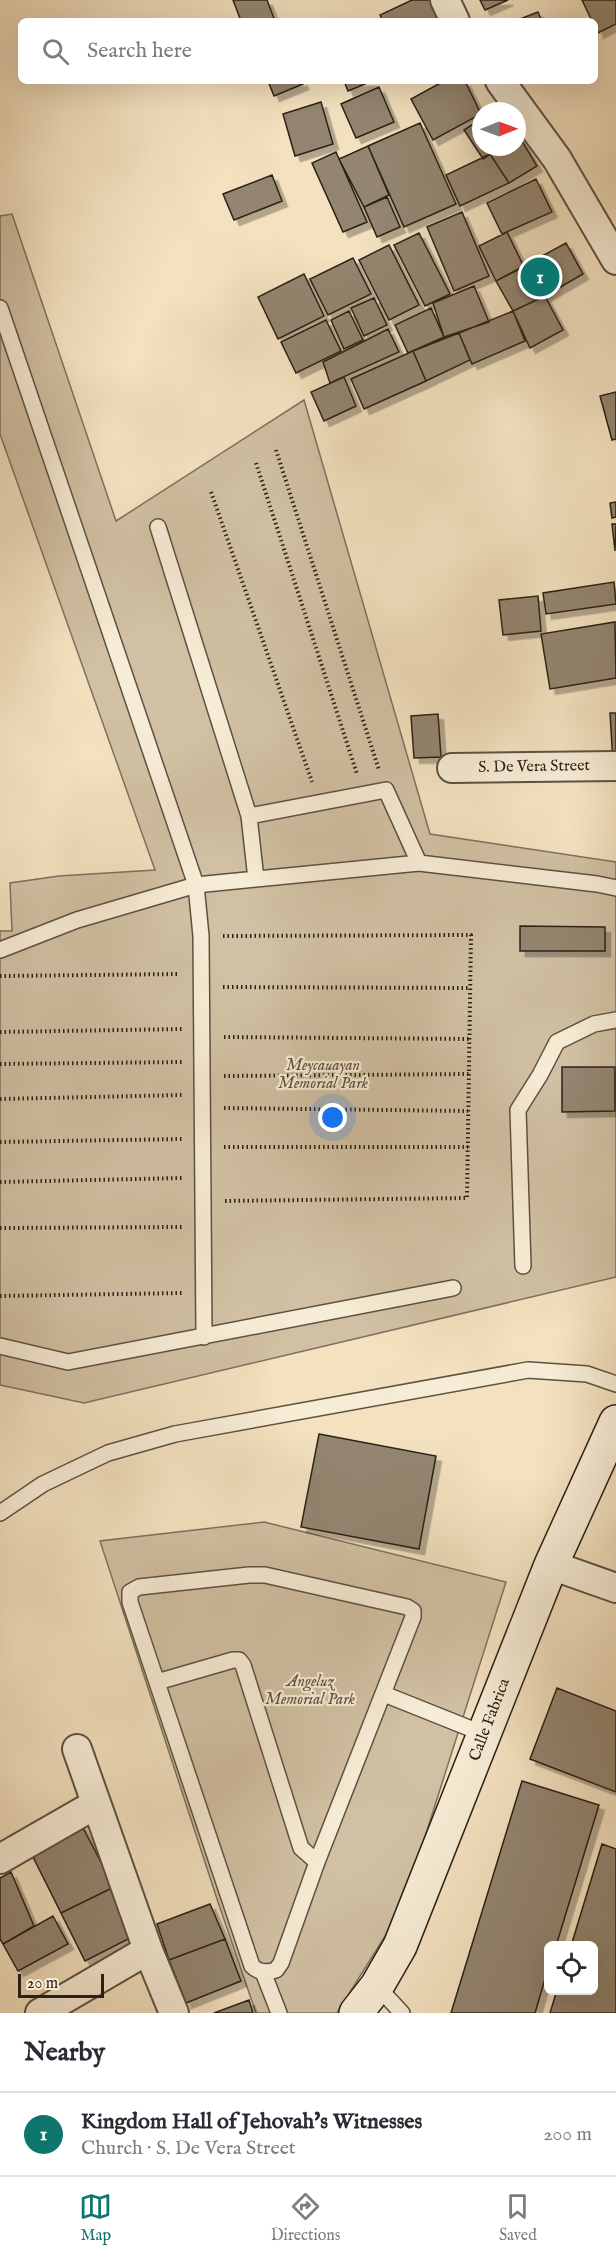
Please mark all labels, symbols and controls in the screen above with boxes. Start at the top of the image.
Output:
search box [18,18,598,84]
icon: search [39,35,72,68]
text: Search here [87,37,192,65]
north arrow [472,102,526,156]
pin: 1 [520,254,560,300]
street label: S. De Vera Street [478,756,591,778]
park label: Meycauayan Memorial Park [278,1056,369,1094]
your location [318,1103,347,1132]
park label: Angeluz Memorial Park [265,1672,356,1710]
street label: Calle Fabrica [465,1676,515,1764]
map controls [544,1941,598,1995]
button: locate [544,1941,598,1995]
scale bar [18,1971,104,1998]
text: 20 m [27,1974,58,1994]
text: Nearby [24,2036,105,2069]
text: Kingdom Hall of Jehovah's Witnesses [81,2108,422,2136]
text: 1 [40,2122,47,2147]
text: 200 m [543,2122,592,2147]
text: Church · S. De Vera Street [81,2136,296,2161]
tab: Map [79,2190,112,2246]
tab: Directions [271,2190,340,2246]
tab: Saved [499,2190,537,2246]

